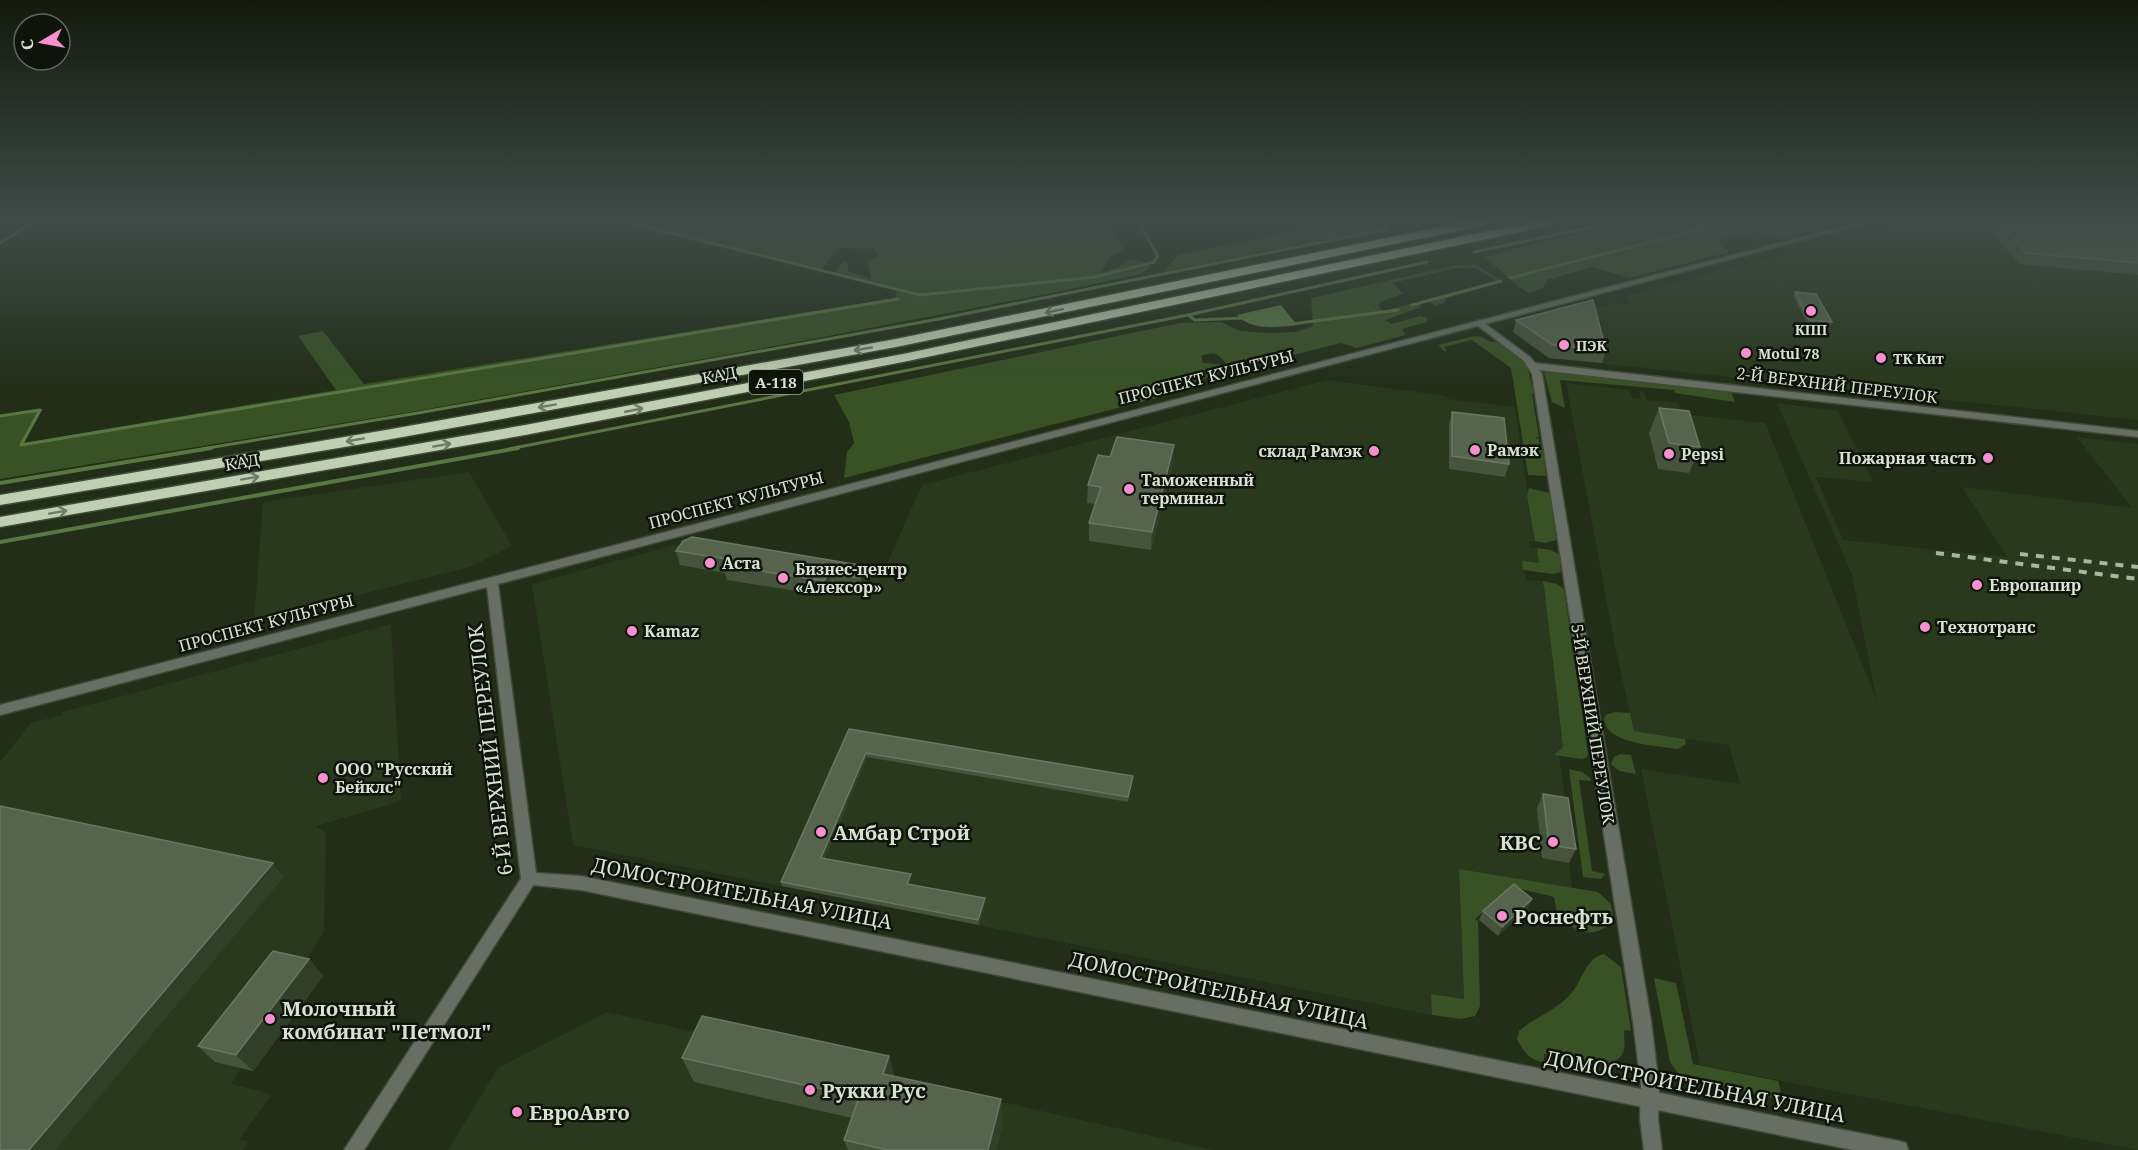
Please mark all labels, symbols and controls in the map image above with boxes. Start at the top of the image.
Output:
north arrow [12,12,72,72]
text: С [15,38,39,52]
marker: КПП [1804,304,1818,318]
one-way arrow [1045,306,1064,317]
place label: КПП [1795,320,1827,339]
place label: ПЭК [1576,336,1607,355]
marker: ПЭК [1557,338,1571,352]
one-way arrow [853,344,873,355]
place label: Motul 78 [1758,344,1819,363]
street label: ПРОСПЕКТ КУЛЬТУРЫ [1116,345,1296,409]
marker: Motul 78 [1739,346,1753,360]
place label: ТК Кит [1893,349,1944,368]
marker: ТК Кит [1874,351,1888,365]
street label: КАД [700,361,738,389]
street label: 2-Й ВЕРХНИЙ ПЕРЕУЛОК [1735,362,1939,408]
road number: А-118 [749,370,803,394]
one-way arrow [538,401,557,412]
one-way arrow [623,404,643,415]
one-way arrow [346,435,365,446]
one-way arrow [432,439,451,450]
place label: Рамэк [1487,439,1539,461]
place label: склад Рамэк [1258,440,1362,462]
marker: Рамэк [1468,443,1482,457]
place label: Pepsi [1681,443,1724,465]
marker: склад Рамэк [1367,444,1381,458]
marker: Pepsi [1662,447,1676,461]
place label: Пожарная часть [1839,447,1976,469]
street label: КАД [223,448,261,476]
marker: Пожарная часть [1981,451,1995,465]
street label: ПРОСПЕКТ КУЛЬТУРЫ [646,466,826,534]
place label: Таможенный терминал [1141,469,1254,509]
one-way arrow [239,473,259,484]
marker: Таможенный терминал [1122,482,1136,496]
one-way arrow [47,506,67,517]
place label: Аста [722,552,761,574]
marker: Аста [703,556,717,570]
place label: Бизнес-центр «Алексор» [795,558,907,598]
marker: Бизнес-центр «Алексор» [776,571,790,585]
place label: Европапир [1989,574,2081,596]
marker: Европапир [1970,578,1984,592]
street label: ПРОСПЕКТ КУЛЬТУРЫ [176,589,356,657]
place label: Технотранс [1937,616,2036,638]
place label: Kamaz [644,620,699,642]
marker: Технотранс [1918,620,1932,634]
street label: 6-Й ВЕРХНИЙ ПЕРЕУЛОК [461,622,519,877]
street label: 5-Й ВЕРХНИЙ ПЕРЕУЛОК [1566,622,1620,826]
marker: Kamaz [625,624,639,638]
place label: ООО "Русский Бейклс" [335,758,453,798]
marker: ООО "Русский Бейклс" [316,771,330,785]
place label: Амбар Строй [833,819,970,846]
marker: Амбар Строй [814,825,828,839]
place label: КВС [1499,829,1541,856]
marker: КВС [1546,835,1560,849]
street label: ДОМОСТРОИТЕЛЬНАЯ УЛИЦА [589,851,895,936]
place label: Роснефть [1514,903,1613,930]
marker: Роснефть [1495,909,1509,923]
street label: ДОМОСТРОИТЕЛЬНАЯ УЛИЦА [1067,945,1372,1035]
place label: Молочный комбинат "Петмол" [282,995,491,1045]
marker: Молочный комбинат "Петмол" [263,1012,277,1026]
street label: ДОМОСТРОИТЕЛЬНАЯ УЛИЦА [1542,1044,1848,1129]
place label: Рукки Рус [822,1077,926,1104]
marker: Рукки Рус [803,1083,817,1097]
place label: ЕвроАвто [529,1099,630,1126]
marker: ЕвроАвто [510,1105,524,1119]

